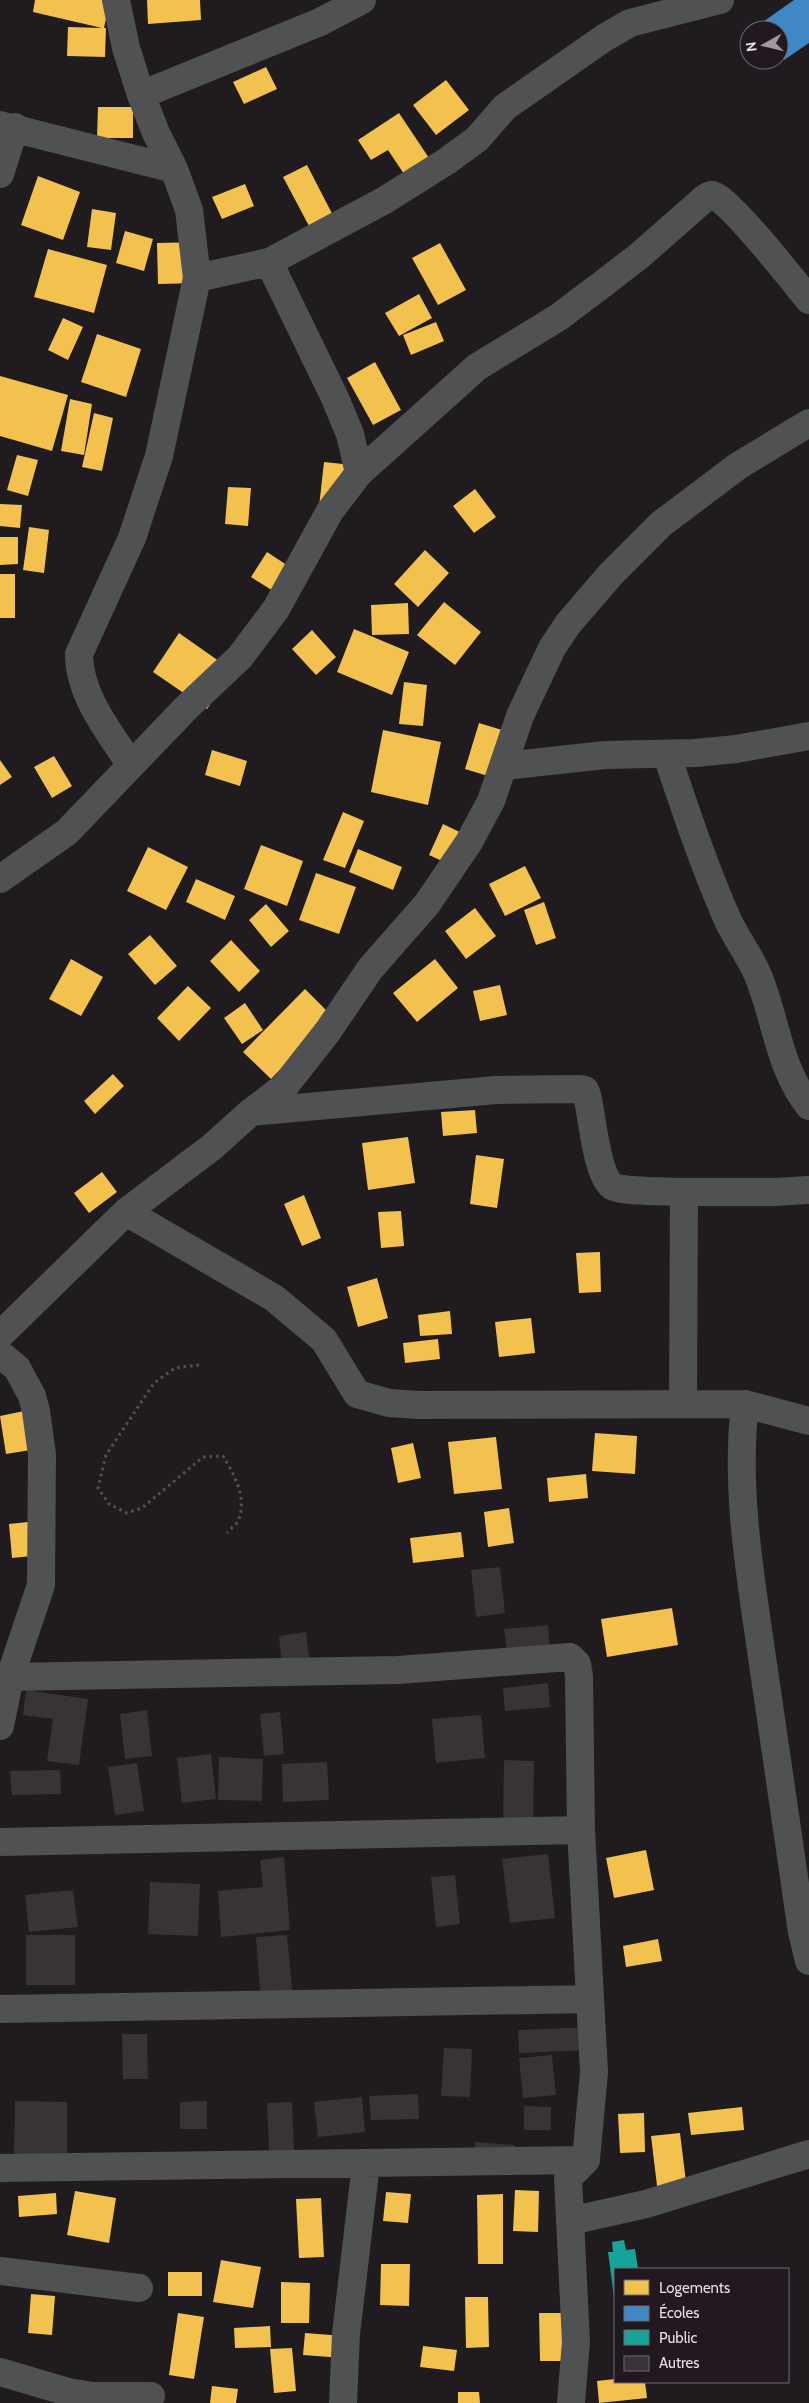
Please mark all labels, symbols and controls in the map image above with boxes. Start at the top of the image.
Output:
north arrow [739,20,789,70]
text: N [742,41,761,53]
legend [614,2268,789,2383]
text: Logements [659,2279,730,2297]
text: Écoles [659,2303,699,2322]
text: Public [659,2329,697,2347]
text: Autres [659,2354,699,2372]

